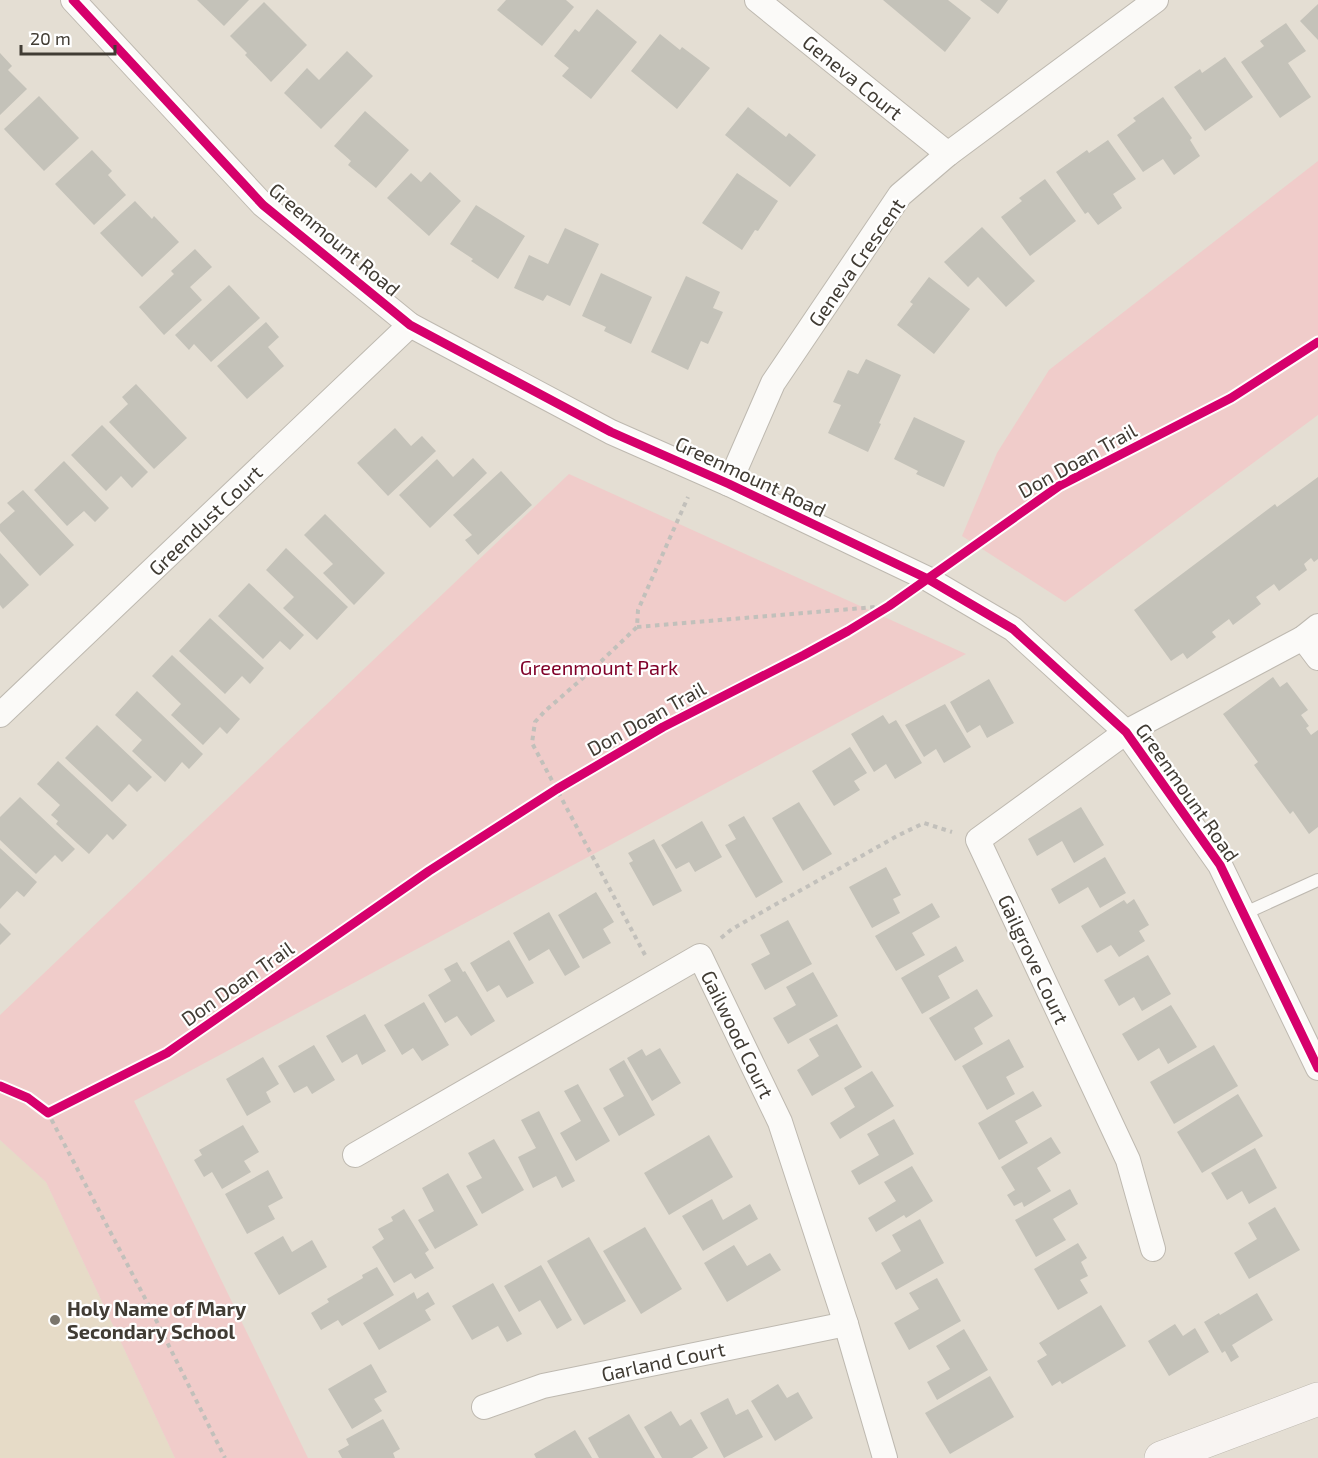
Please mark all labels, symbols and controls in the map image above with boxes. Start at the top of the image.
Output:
scale bar [21,18,116,56]
text: 20 m [30,27,71,49]
street label: Geneva Court [798,29,908,125]
street label: Greenmount Road [265,177,405,301]
street label: Geneva Crescent [803,193,909,331]
street label: Don Doan Trail [1014,418,1140,502]
street label: Greenmount Road [672,431,830,521]
street label: Greendust Court [143,460,267,580]
park label: Greenmount Park [520,655,678,679]
street label: Don Doan Trail [583,676,709,760]
street label: Greenmount Road [1131,718,1245,866]
street label: Gailgrove Court [994,890,1075,1028]
street label: Don Doan Trail [176,935,298,1031]
street label: Gailwood Court [697,966,779,1102]
place label: Holy Name of Mary Secondary School [67,1296,247,1344]
marker: Holy Name of Mary Secondary School [48,1313,62,1327]
street label: Garland Court [599,1336,727,1386]

